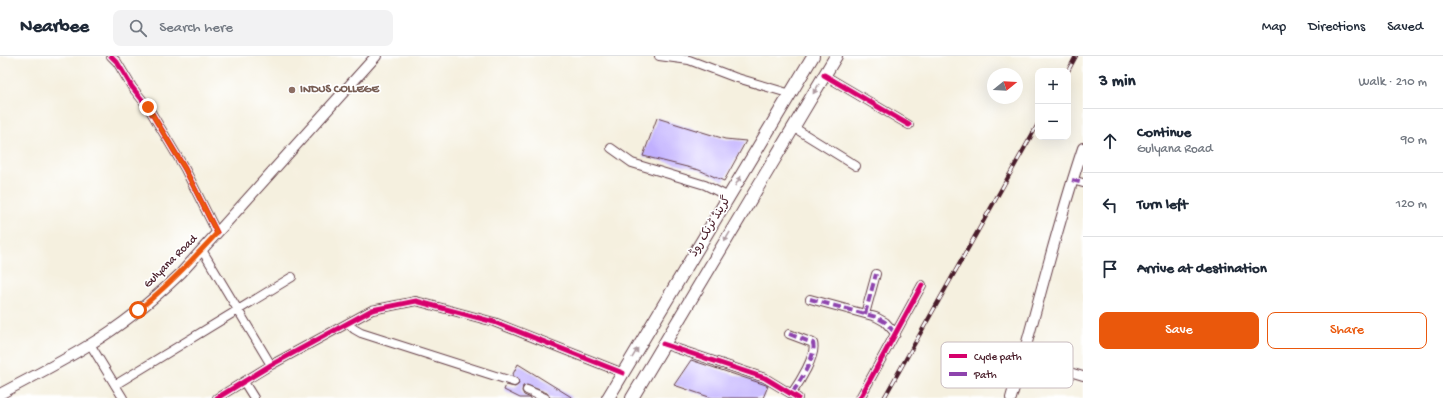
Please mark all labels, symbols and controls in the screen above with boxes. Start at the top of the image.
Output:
search box [113,10,393,46]
text: Nearbee [20,16,89,39]
icon: search [127,17,149,39]
text: Search here [159,19,233,37]
text: Map [1262,19,1286,36]
text: Directions [1308,19,1365,36]
text: Saved [1387,19,1423,36]
north arrow [987,68,1023,104]
map controls [1035,68,1071,140]
button: + [1035,68,1071,104]
text: 3 min [1099,72,1136,92]
text: Walk · 210 m [1359,75,1427,90]
place label: INDUS COLLEGE [300,83,380,97]
one-way arrow [812,83,819,95]
marker: INDUS COLLEGE [287,85,297,95]
route end [139,98,157,116]
button: − [1035,104,1071,140]
text: Continue [1137,124,1191,142]
icon: ahead [1099,130,1121,152]
text: 90 m [1401,133,1427,148]
text: Gulyana Road [1137,142,1213,157]
one-way arrow [735,175,742,187]
street label: گرینڈ ٹرنک روڈ [686,193,735,260]
icon: left [1099,194,1121,216]
text: Turn left [1137,196,1188,214]
text: 120 m [1396,197,1427,212]
one-way arrow [724,231,731,243]
street label: Gulyana Road [141,232,201,292]
icon: arrive [1099,258,1121,280]
text: Arrive at destination [1137,260,1267,278]
route start [129,301,147,319]
button: Save [1099,312,1259,349]
button: Share [1267,312,1427,349]
legend [941,342,1073,388]
one-way arrow [632,347,639,359]
text: Cycle path [974,352,1022,364]
text: Path [973,370,997,382]

